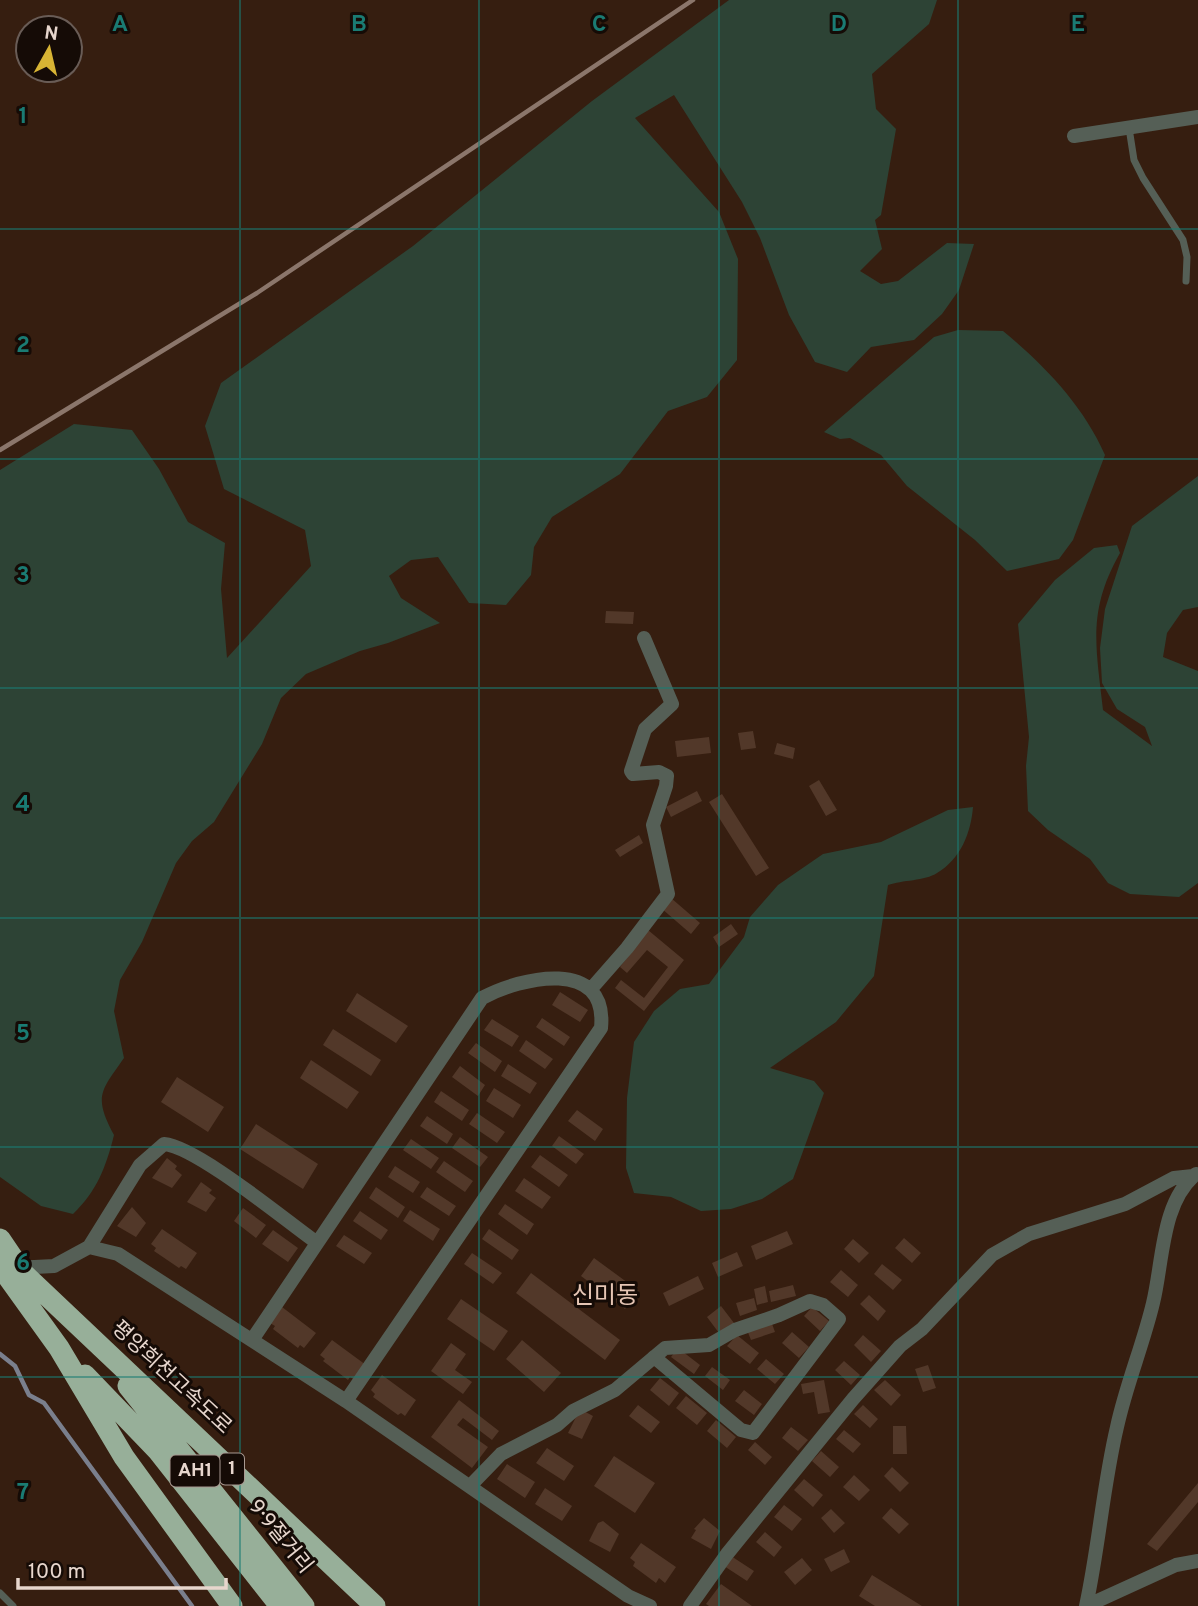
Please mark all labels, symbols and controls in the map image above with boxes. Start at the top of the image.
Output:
text: A [112,11,128,40]
text: B [351,11,367,40]
text: C [592,11,606,40]
text: D [831,11,847,40]
text: E [1071,11,1085,40]
north arrow [14,14,84,84]
text: N [43,21,60,47]
text: 1 [18,103,28,132]
text: 2 [16,332,30,361]
text: 3 [16,562,30,591]
text: 4 [16,791,30,820]
text: 5 [16,1020,30,1049]
text: 6 [16,1250,30,1279]
district label: 신미동 [572,1282,638,1312]
street label: 평양희천고속도로 [105,1315,237,1441]
road number: 1 [220,1454,244,1484]
road number: AH1 [170,1456,220,1486]
text: 7 [17,1479,29,1508]
street label: 9·9절거리 [242,1494,318,1580]
scale bar [18,1546,226,1590]
text: 100 m [28,1559,85,1586]

